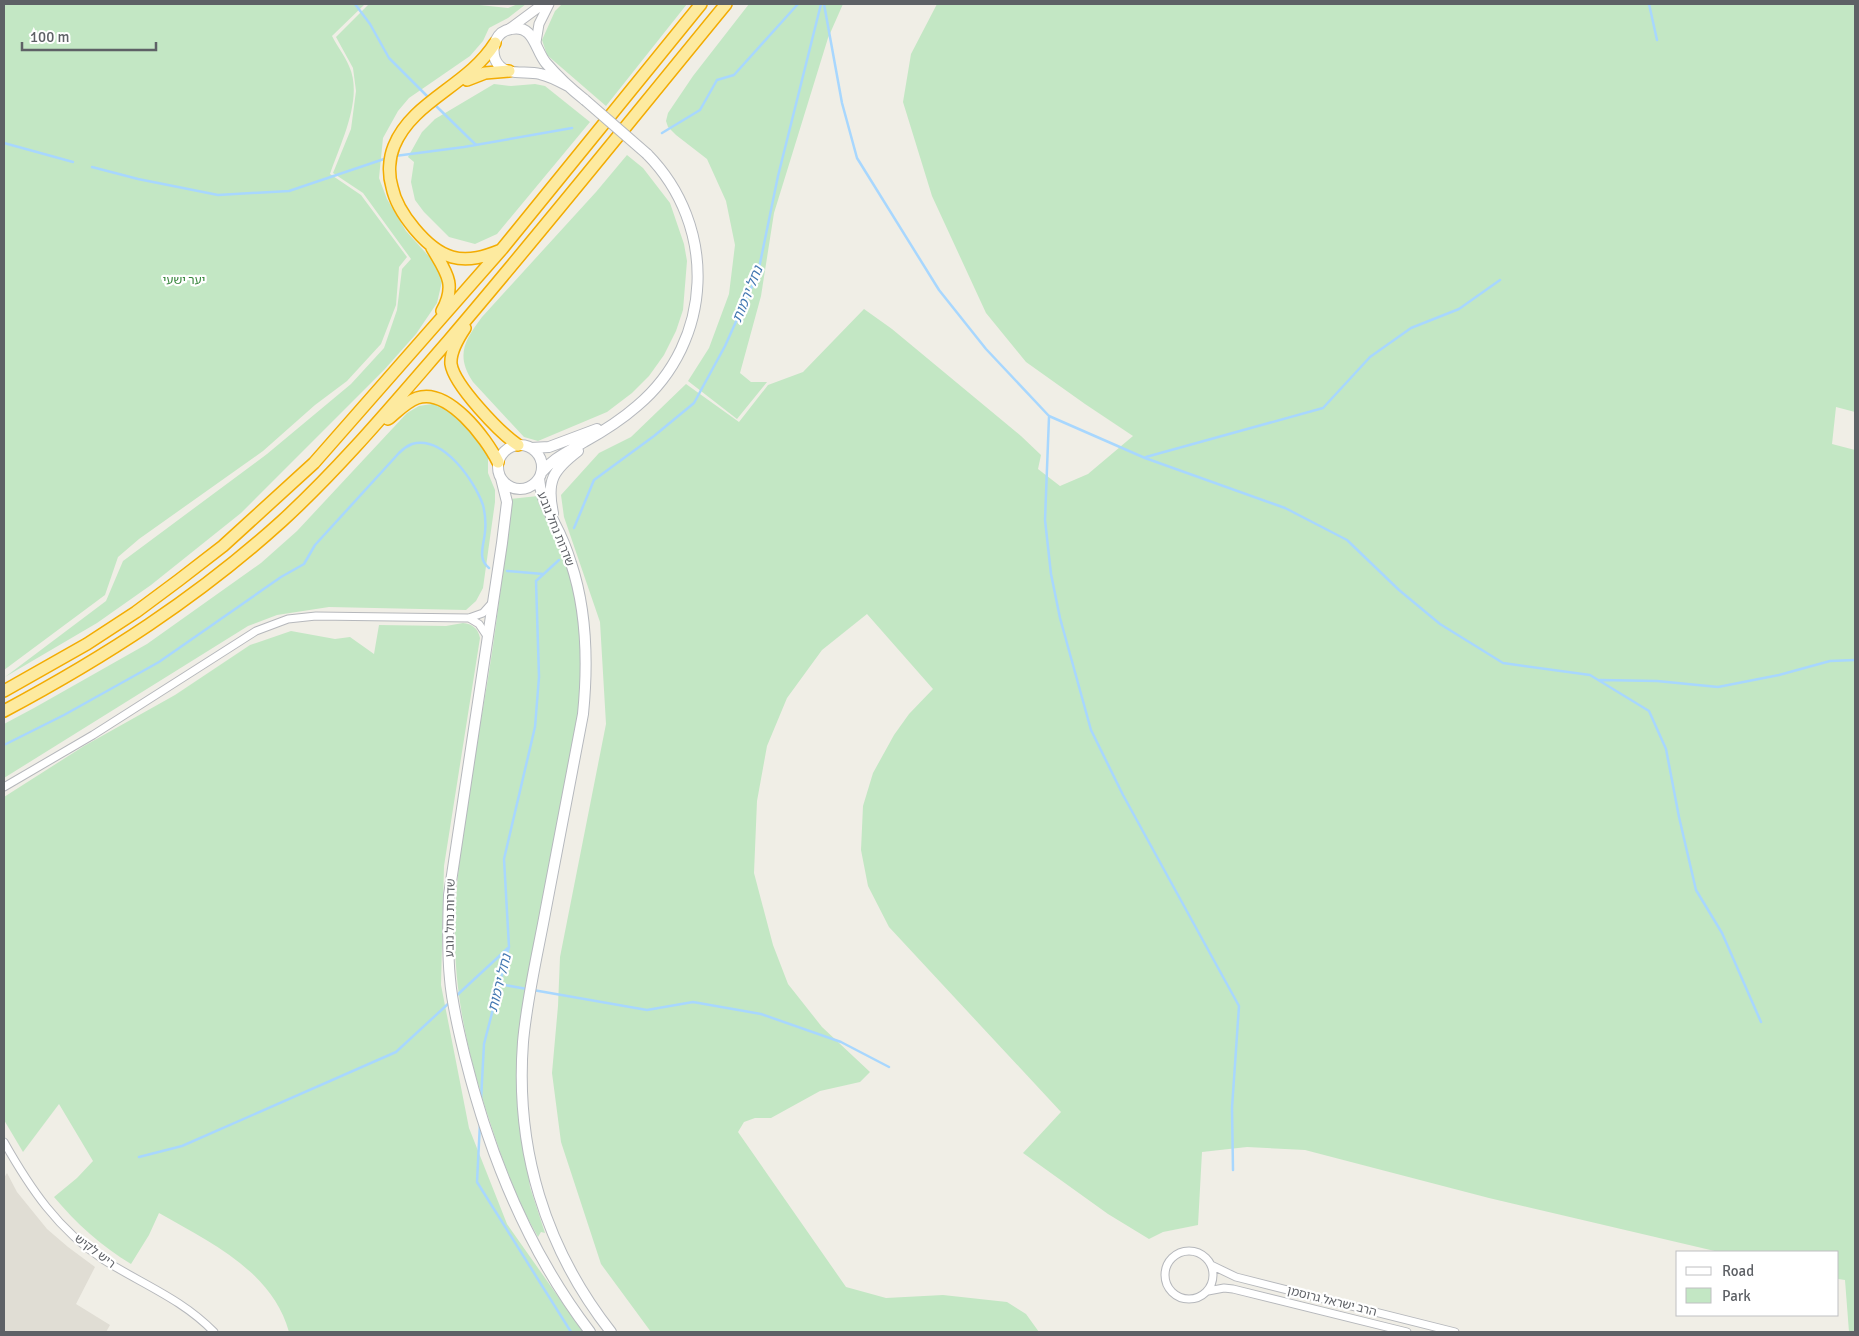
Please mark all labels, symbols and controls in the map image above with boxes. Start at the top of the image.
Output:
scale bar [22,20,156,52]
text: 100 m [30,28,70,46]
water label: נחל ירמות [729,262,767,325]
park label: יער ישעי [163,273,205,288]
street label: שדרות נחל נובע [534,490,577,569]
street label: שדרות נחל נובע [442,878,459,958]
water label: נחל ירמות [484,951,515,1014]
street label: ריש לקיש [71,1231,118,1272]
legend [1676,1251,1839,1316]
text: Road [1722,1262,1754,1280]
street label: הרב ישראל גרוסמן [1286,1283,1378,1320]
text: Park [1722,1287,1751,1305]

